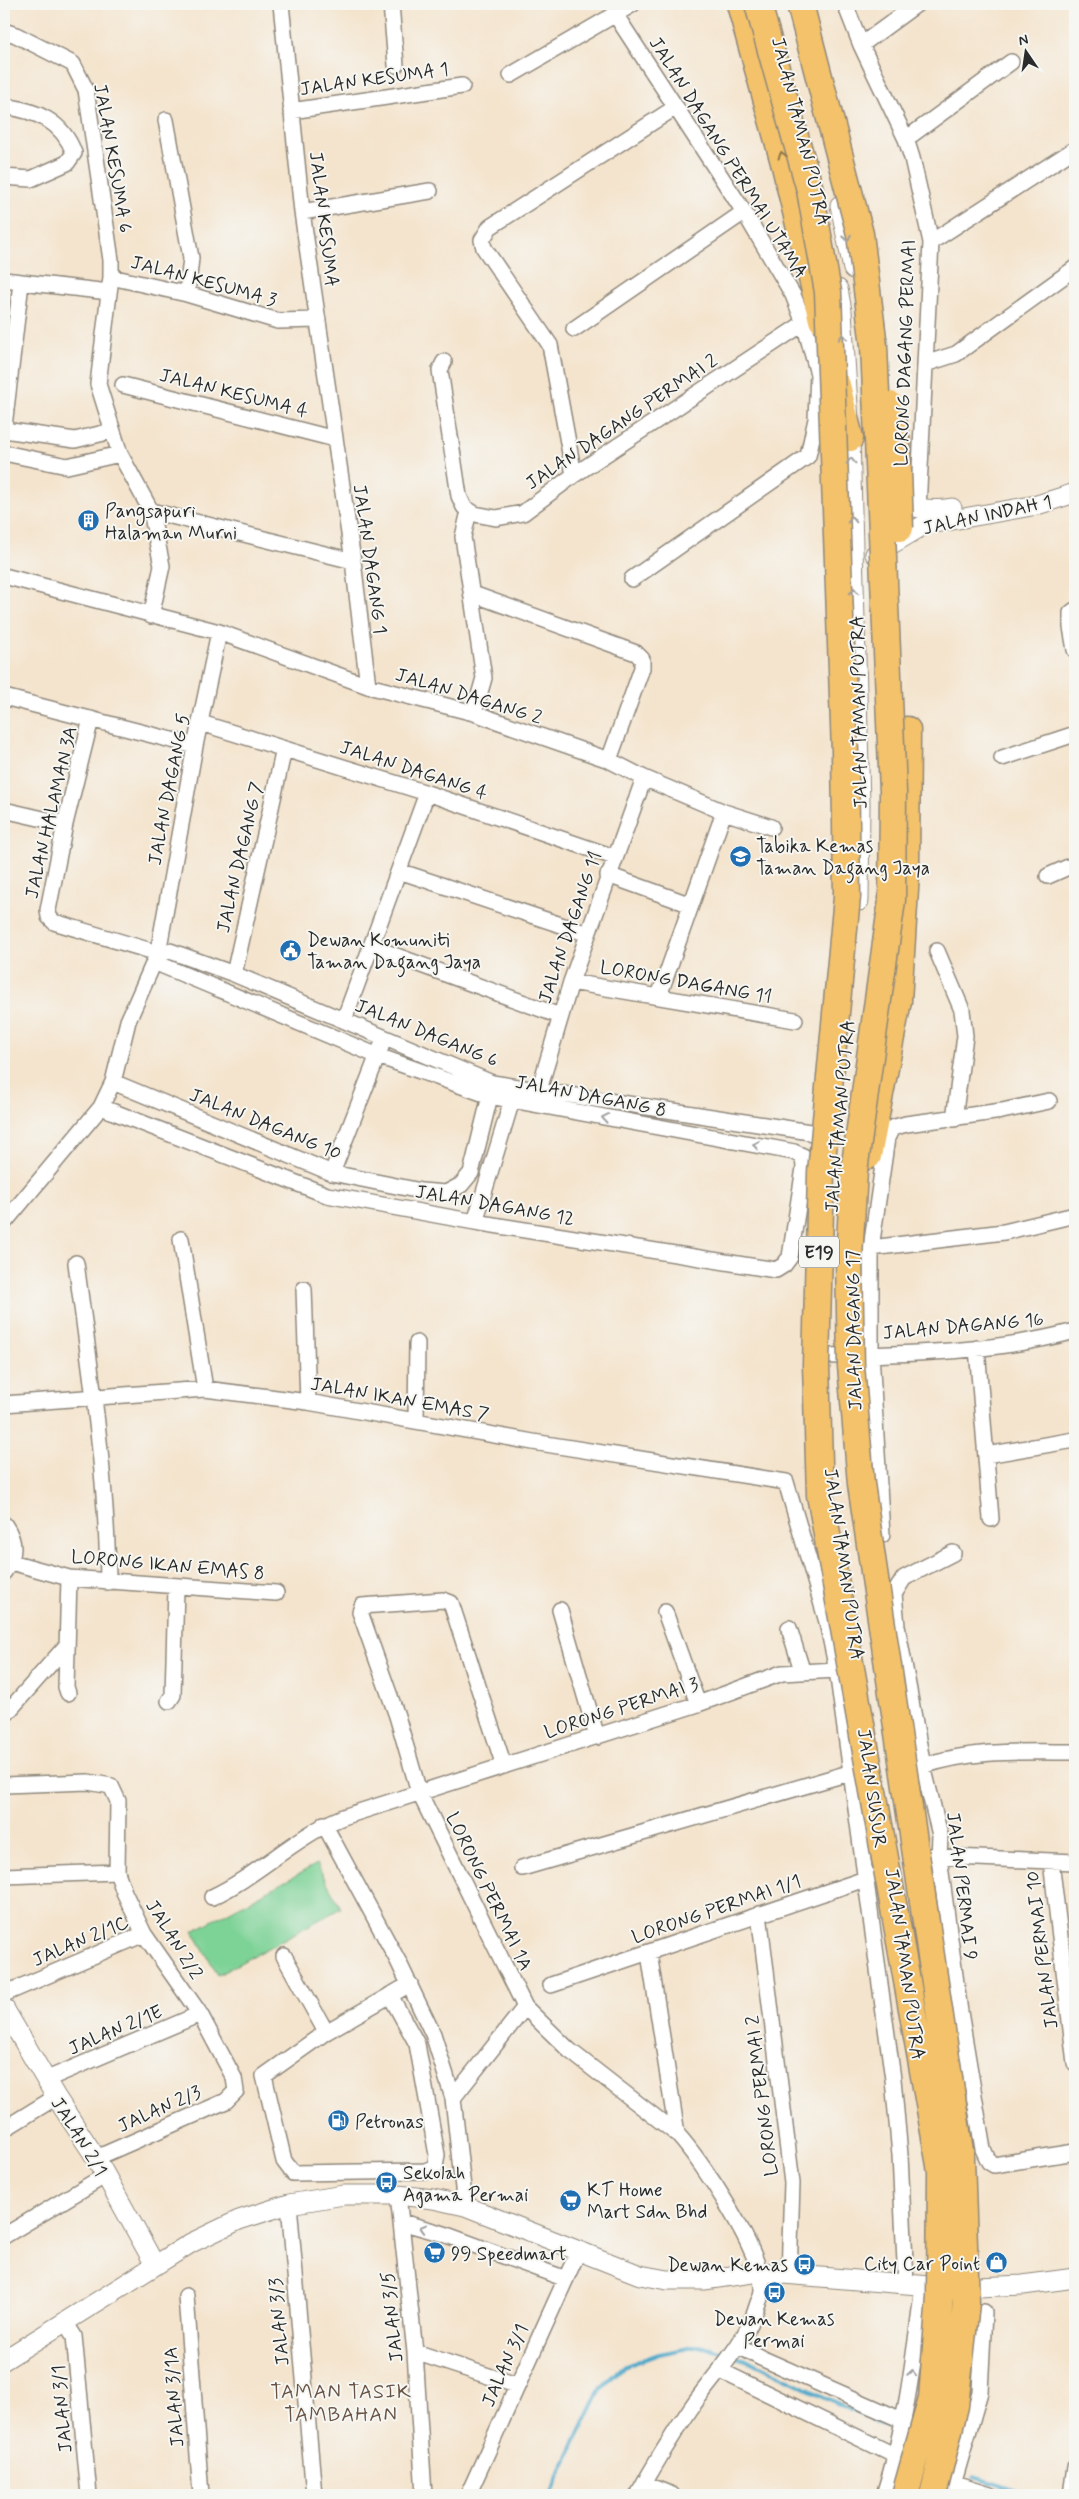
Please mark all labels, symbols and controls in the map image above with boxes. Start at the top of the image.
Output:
north arrow [1002,28,1052,78]
text: N [1017,30,1030,50]
street label: JALAN DAGANG PERMAI UTAMA [643,32,813,283]
street label: JALAN TAMAN PUTRA [765,34,836,228]
street label: JALAN KESUMA 1 [298,57,450,102]
street label: JALAN KESUMA 6 [87,82,138,235]
street label: JALAN KESUMA [303,150,344,288]
one-way arrow [777,151,788,159]
one-way arrow [841,234,852,242]
street label: LORONG DAGANG PERMAI [889,239,922,467]
street label: JALAN KESUMA 3 [128,250,280,313]
one-way arrow [838,333,849,341]
street label: JALAN DAGANG PERMAI 2 [521,349,723,496]
street label: JALAN KESUMA 4 [157,363,311,424]
one-way arrow [846,457,856,464]
street label: JALAN DAGANG 1 [347,483,392,636]
street label: JALAN INDAH 1 [920,490,1054,541]
place label: Pangsapuri Halaman Murni [105,499,237,546]
building icon: Pangsapuri Halaman Murni [77,509,101,533]
one-way arrow [847,516,858,524]
one-way arrow [849,587,860,595]
street label: JALAN TAMAN PUTRA [845,615,874,809]
street label: JALAN DAGANG 2 [392,662,545,731]
street label: JALAN DAGANG 5 [143,711,196,867]
street label: JALAN HALAMAN 3A [19,724,83,901]
street label: JALAN DAGANG 4 [337,735,490,806]
street label: JALAN DAGANG 7 [211,779,270,935]
place label: Tabika Kemas Taman Dagang Jaya [756,834,930,884]
school or university icon: Tabika Kemas Taman Dagang Jaya [728,844,752,868]
street label: JALAN DAGANG 11 [533,848,608,1007]
place label: Dewan Komuniti Taman Dagang Jaya [307,928,481,978]
public building icon: Dewan Komuniti Taman Dagang Jaya [279,938,303,962]
street label: LORONG DAGANG 11 [598,955,774,1010]
street label: JALAN DAGANG 6 [351,993,502,1074]
street label: JALAN TAMAN PUTRA [820,1019,861,1214]
street label: JALAN DAGANG 8 [513,1070,668,1123]
street label: JALAN DAGANG 10 [186,1082,345,1166]
one-way arrow [600,1114,609,1124]
one-way arrow [751,1141,760,1151]
street label: JALAN DAGANG 12 [413,1179,576,1232]
road number: E19 [799,1236,839,1268]
street label: JALAN DAGANG 17 [841,1249,868,1411]
street label: JALAN DAGANG 16 [882,1307,1045,1346]
street label: JALAN IKAN EMAS 7 [308,1371,491,1428]
street label: JALAN TAMAN PUTRA [818,1467,869,1662]
street label: LORONG IKAN EMAS 8 [70,1545,266,1586]
street label: LORONG PERMAI 3 [541,1672,702,1745]
street label: JALAN SUSUR [851,1727,892,1849]
street label: LORONG PERMAI 1A [439,1808,538,1975]
street label: JALAN PERMAI 9 [940,1811,983,1962]
street label: JALAN TAMAN PUTRA [879,1867,930,2062]
street label: LORONG PERMAI 1/1 [629,1869,804,1950]
street label: JALAN PERMAI 10 [1020,1869,1065,2030]
street label: JALAN 2/2 [139,1895,208,1984]
street label: JALAN 2/1C [29,1910,133,1973]
street label: JALAN 2/1E [65,1999,166,2061]
street label: LORONG PERMAI 2 [740,2014,785,2177]
street label: JALAN 2/3 [114,2080,206,2139]
street label: JALAN 2/1 [45,2093,113,2181]
fuel station icon: Petronas [327,2109,351,2133]
place label: Petronas [355,2110,424,2135]
place label: Sekolah Agama Permai [403,2161,528,2209]
bus stop icon: Sekolah Agama Permai [375,2171,399,2195]
place label: KT Home Mart Sdn Bhd [587,2178,707,2225]
supermarket icon: KT Home Mart Sdn Bhd [559,2188,583,2212]
one-way arrow [419,2224,427,2234]
supermarket icon: 99 Speedmart [423,2241,447,2265]
place label: 99 Speedmart [451,2242,567,2267]
shop icon: City Car Point [984,2251,1008,2275]
bus stop icon: Dewan Kemas [792,2252,816,2276]
place label: City Car Point [864,2252,980,2277]
place label: Dewan Kemas [667,2253,788,2278]
street label: JALAN 3/5 [375,2270,410,2363]
street label: JALAN 3/3 [263,2276,296,2367]
bus stop icon: Dewan Kemas Permai [762,2280,786,2304]
place label: Dewan Kemas Permai [714,2307,834,2354]
street label: JALAN 3/1 [476,2320,535,2411]
street label: JALAN 3/1A [159,2346,190,2448]
street label: JALAN 3/1 [46,2364,79,2454]
one-way arrow [906,2369,916,2378]
district label: TAMAN TASIK TAMBAHAN [270,2379,412,2429]

